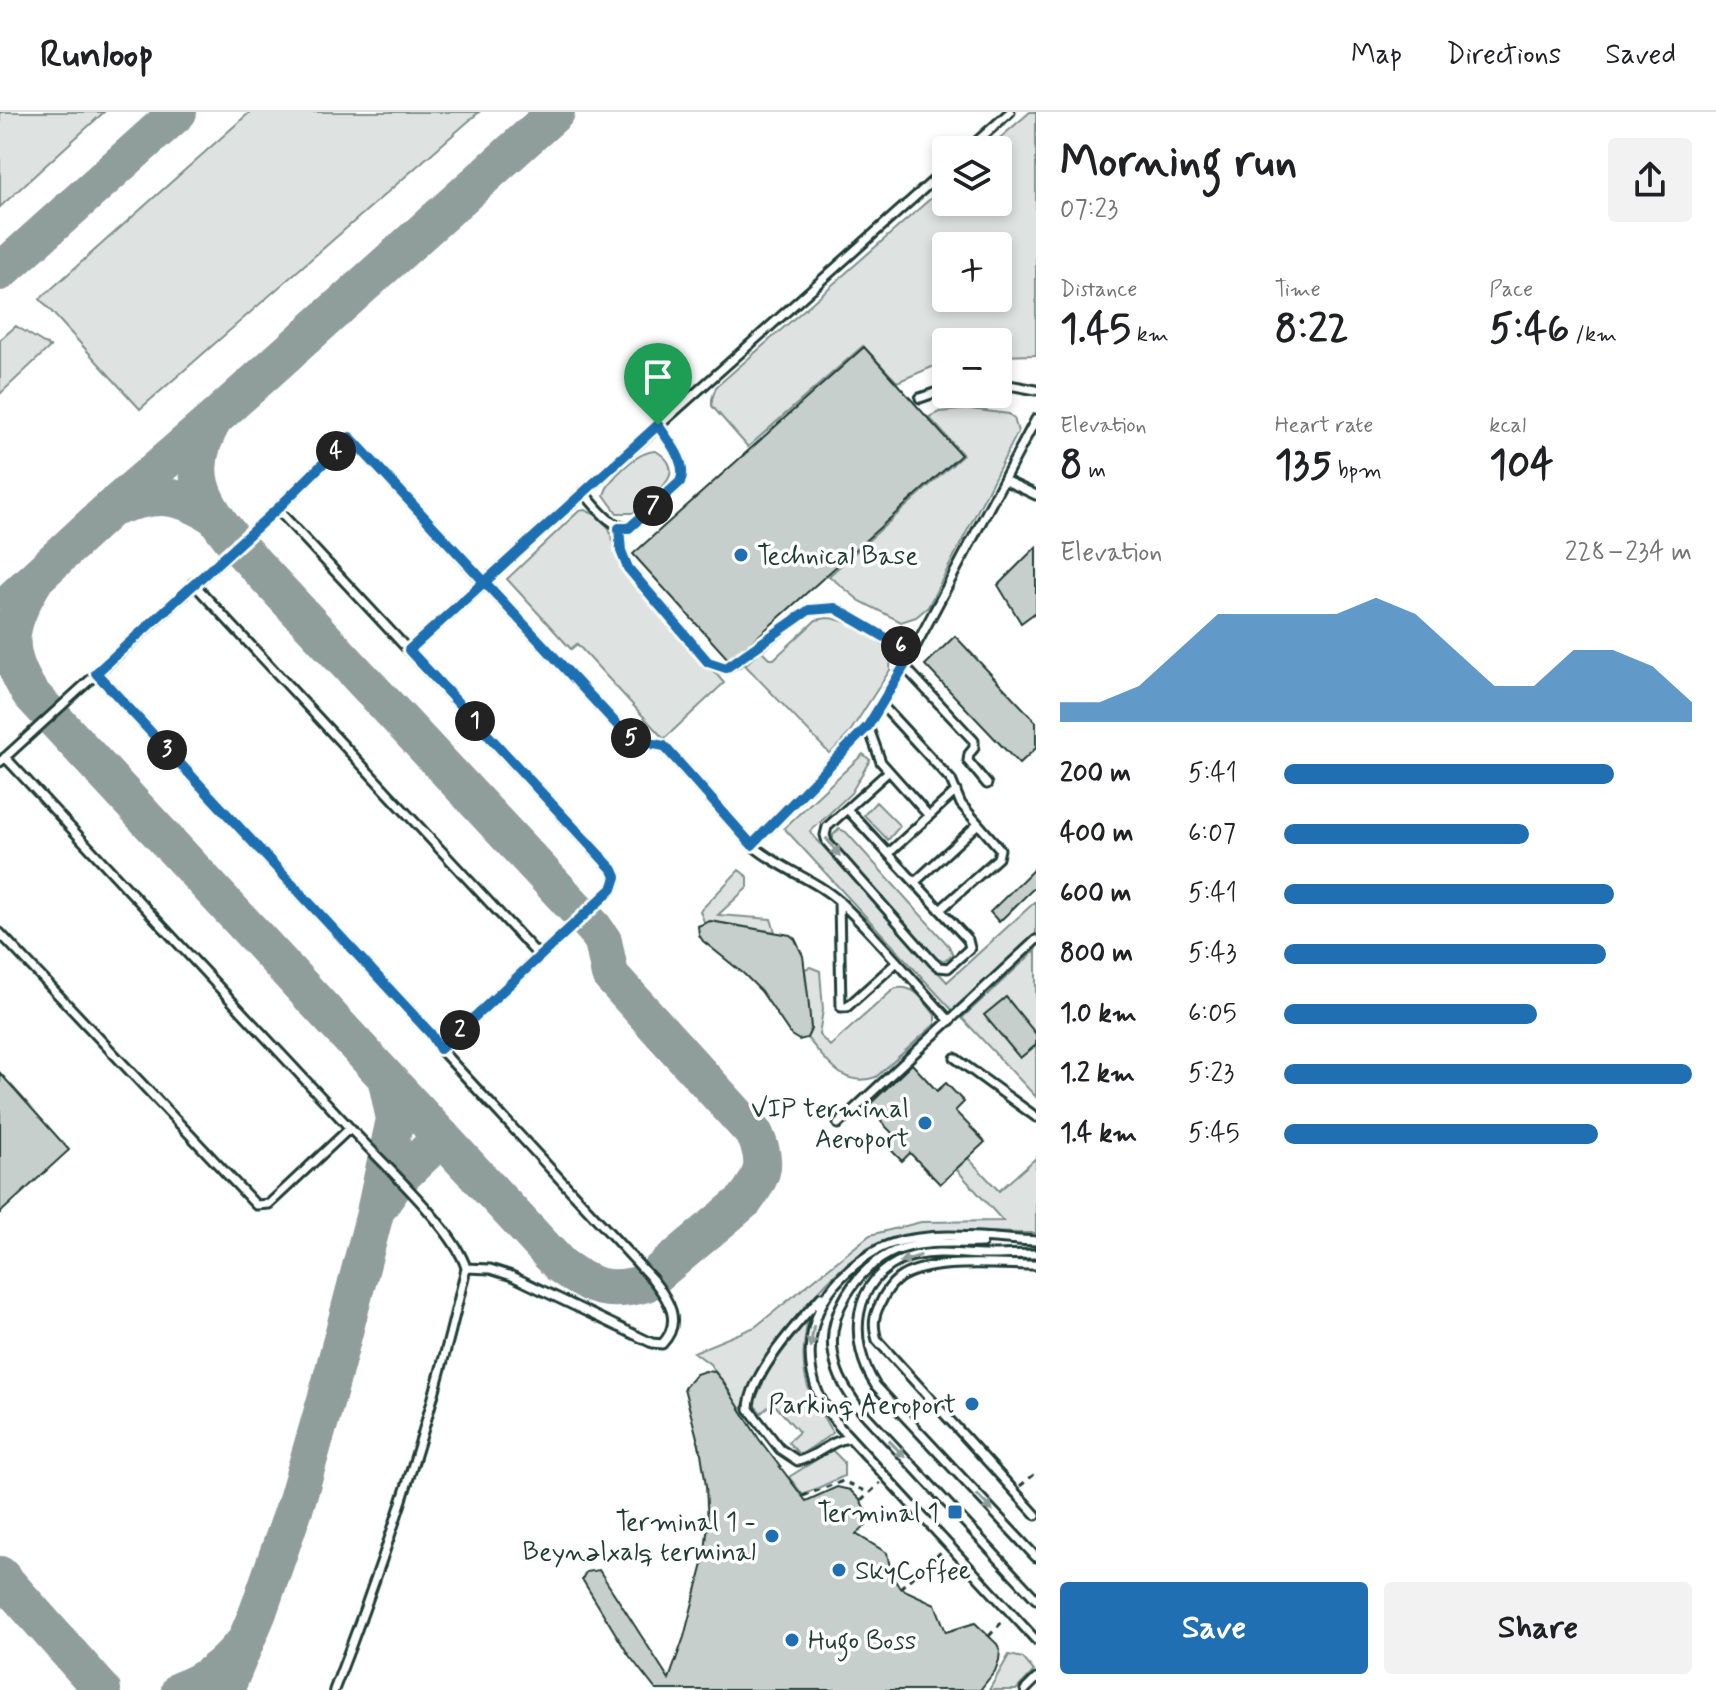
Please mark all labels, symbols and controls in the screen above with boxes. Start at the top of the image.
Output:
text: Runloop [40,31,154,80]
text: Map [1351,37,1402,74]
text: Directions [1446,37,1561,74]
text: Saved [1605,37,1676,74]
text: Morning run [1060,134,1297,192]
map controls [932,136,1012,408]
button: layers [932,136,1012,216]
button: share [1608,138,1692,222]
text: 07:23 [1060,193,1118,227]
button: + [932,232,1012,312]
text: Distance [1060,276,1137,304]
text: Time [1275,276,1321,304]
text: Pace [1489,276,1533,304]
text: 1.45 [1060,304,1131,356]
text: 8:22 [1275,304,1349,356]
text: 5:46 [1489,304,1569,356]
text: km [1131,321,1169,349]
text: /km [1569,321,1617,349]
button: − [932,328,1012,408]
pin [624,343,692,425]
icon: arrive [636,355,680,399]
text: Elevation [1060,412,1147,440]
text: Heart rate [1275,412,1373,440]
text: kcal [1489,412,1526,440]
pin: 4 [316,431,356,471]
text: 4 [330,437,342,465]
text: 8 [1060,440,1083,492]
text: 135 [1275,440,1332,492]
text: 104 [1489,440,1554,492]
text: m [1083,457,1106,485]
text: bpm [1332,457,1382,485]
pin: 7 [633,486,673,526]
text: 7 [646,492,660,520]
text: Elevation [1060,536,1162,570]
text: 228–234 m [1565,536,1692,570]
place label: Technical Base [757,540,918,574]
marker: Technical Base [732,546,750,564]
pin: 6 [881,626,921,666]
text: 6 [895,632,907,660]
pin: 1 [455,701,495,741]
text: 1 [470,707,480,735]
pin: 5 [611,718,651,758]
text: 5 [624,724,638,752]
pin: 3 [147,730,187,770]
text: 3 [162,736,172,764]
text: 200 m [1060,757,1131,791]
text: 5:41 [1188,757,1237,791]
text: 400 m [1060,817,1133,851]
text: 6:07 [1188,817,1236,851]
one-way arrow [825,837,841,857]
text: 600 m [1060,877,1132,911]
text: 5:41 [1188,877,1237,911]
text: 800 m [1060,937,1133,971]
text: 5:43 [1188,937,1237,971]
text: 1.0 km [1060,997,1137,1031]
text: 6:05 [1188,997,1237,1031]
pin: 2 [440,1010,480,1050]
text: 2 [455,1016,465,1044]
text: 1.2 km [1060,1057,1135,1091]
text: 5:23 [1188,1057,1234,1091]
place label: VIP terminal Aeroport [751,1093,909,1157]
marker: VIP terminal Aeroport [916,1114,934,1132]
text: 1.4 km [1060,1117,1137,1151]
text: 5:45 [1188,1117,1240,1151]
one-way arrow [898,1253,922,1266]
one-way arrow [805,1324,818,1349]
place label: Parkinq Aeroport [768,1389,956,1423]
marker: Parkinq Aeroport [963,1395,981,1413]
one-way arrow [888,1439,906,1458]
one-way arrow [976,1493,994,1512]
place label: Terminal 1 [817,1497,939,1531]
marker: Terminal 1 [946,1503,964,1521]
place label: Terminal 1 - Beynəlxalq terminal [523,1506,756,1570]
marker: Terminal 1 - Beynəlxalq terminal [763,1527,781,1545]
place label: SkyCoffee [855,1555,971,1589]
marker: SkyCoffee [830,1561,848,1579]
button: Save [1060,1582,1368,1674]
button: Share [1384,1582,1692,1674]
place label: Hugo Boss [808,1625,916,1662]
marker: Hugo Boss [783,1631,801,1649]

